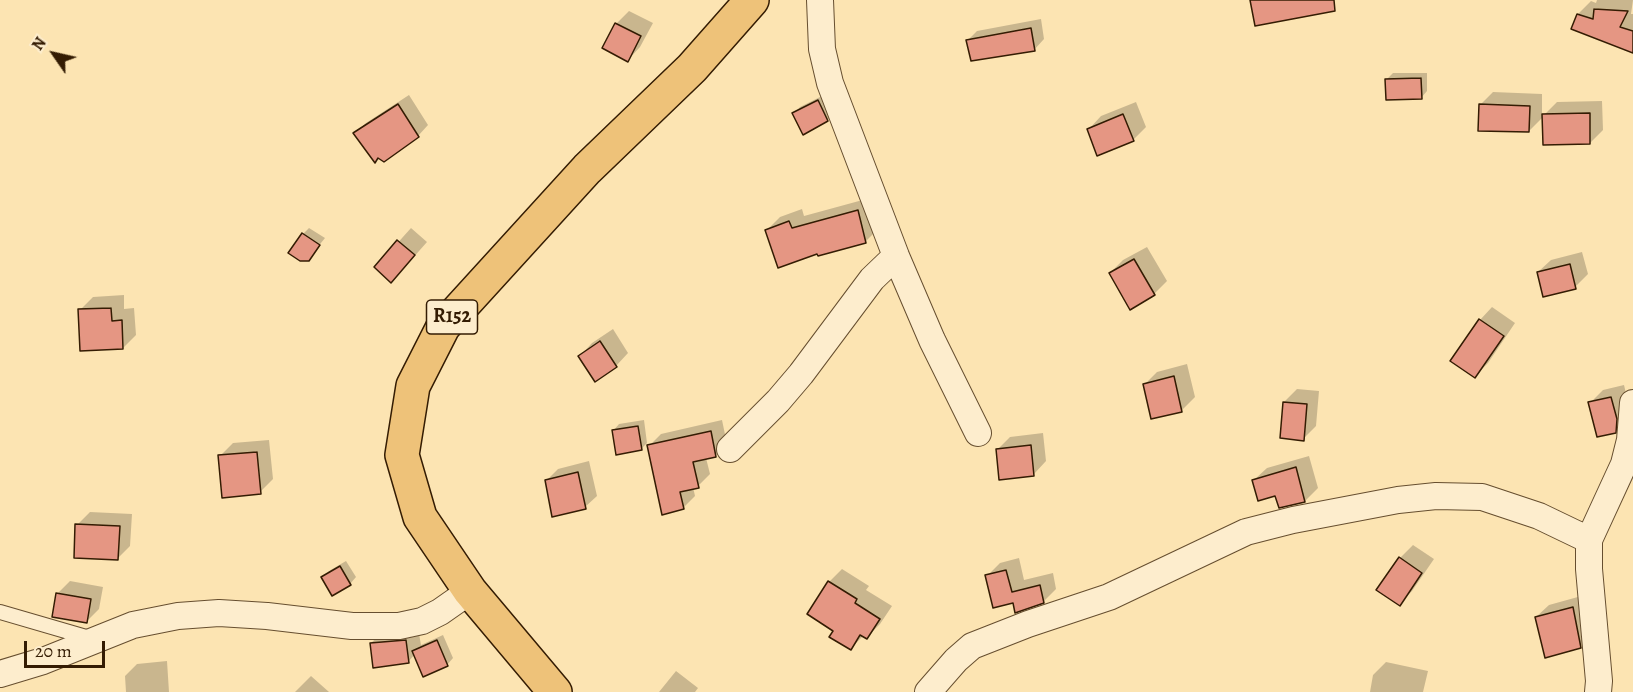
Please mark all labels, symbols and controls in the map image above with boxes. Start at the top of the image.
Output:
north arrow [24,24,84,84]
text: N [27,33,51,55]
road number: R152 [426,300,478,334]
scale bar [27,629,108,667]
text: 20 m [35,639,72,663]

